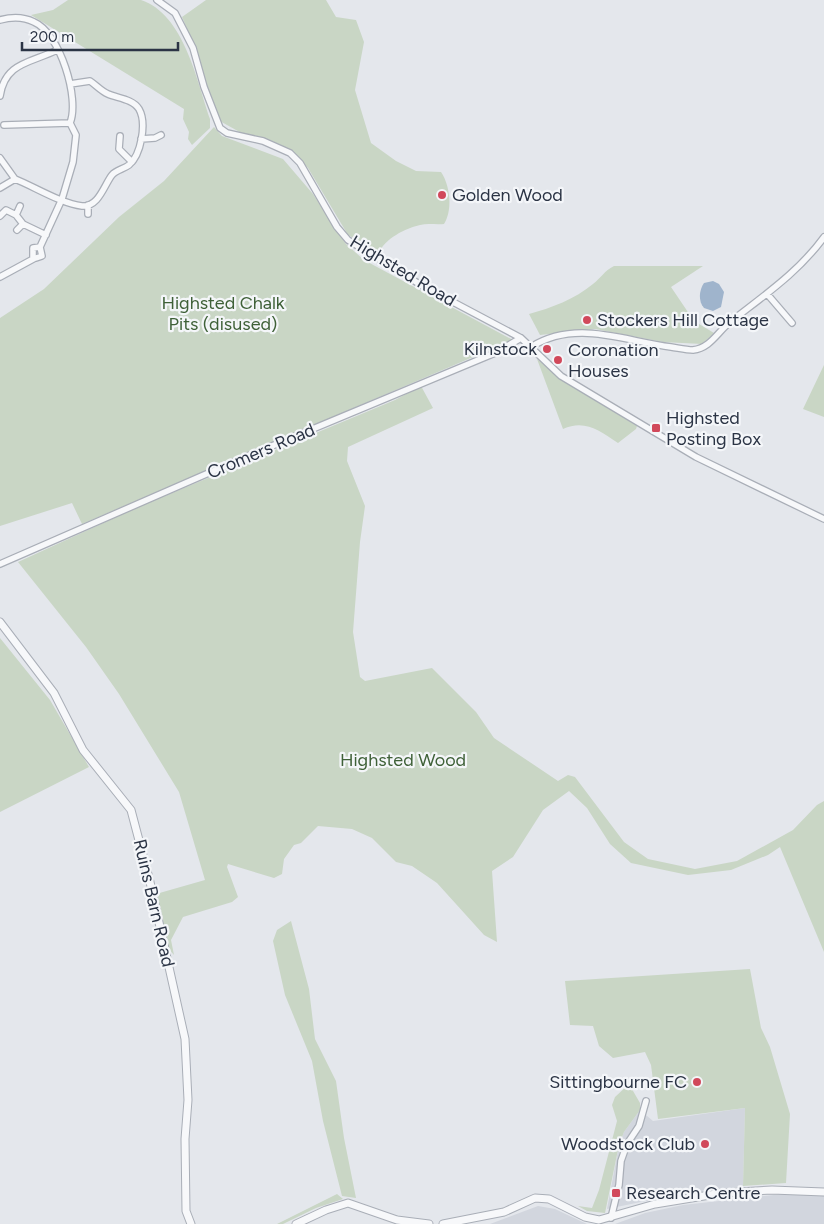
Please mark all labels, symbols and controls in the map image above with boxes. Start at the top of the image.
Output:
scale bar [22,20,179,52]
text: 200 m [30,28,74,46]
place label: Golden Wood [452,184,563,206]
marker: Golden Wood [436,189,448,201]
street label: Highsted Road [346,231,460,311]
park label: Highsted Chalk Pits (disused) [161,292,285,335]
place label: Stockers Hill Cottage [597,309,769,331]
marker: Stockers Hill Cottage [581,314,593,326]
place label: Kilnstock [464,338,537,360]
place label: Coronation Houses [568,339,659,382]
marker: Kilnstock [541,343,553,355]
marker: Coronation Houses [552,354,564,366]
place label: Highsted Posting Box [666,407,761,450]
street label: Cromers Road [204,418,318,484]
marker: Highsted Posting Box [650,422,662,434]
park label: Highsted Wood [340,749,466,771]
street label: Ruins Barn Road [129,837,179,969]
place label: Sittingbourne FC [549,1071,687,1093]
marker: Sittingbourne FC [691,1076,703,1088]
place label: Woodstock Club [561,1133,695,1155]
marker: Woodstock Club [699,1138,711,1150]
place label: Research Centre [626,1182,761,1204]
marker: Research Centre [610,1187,622,1199]

